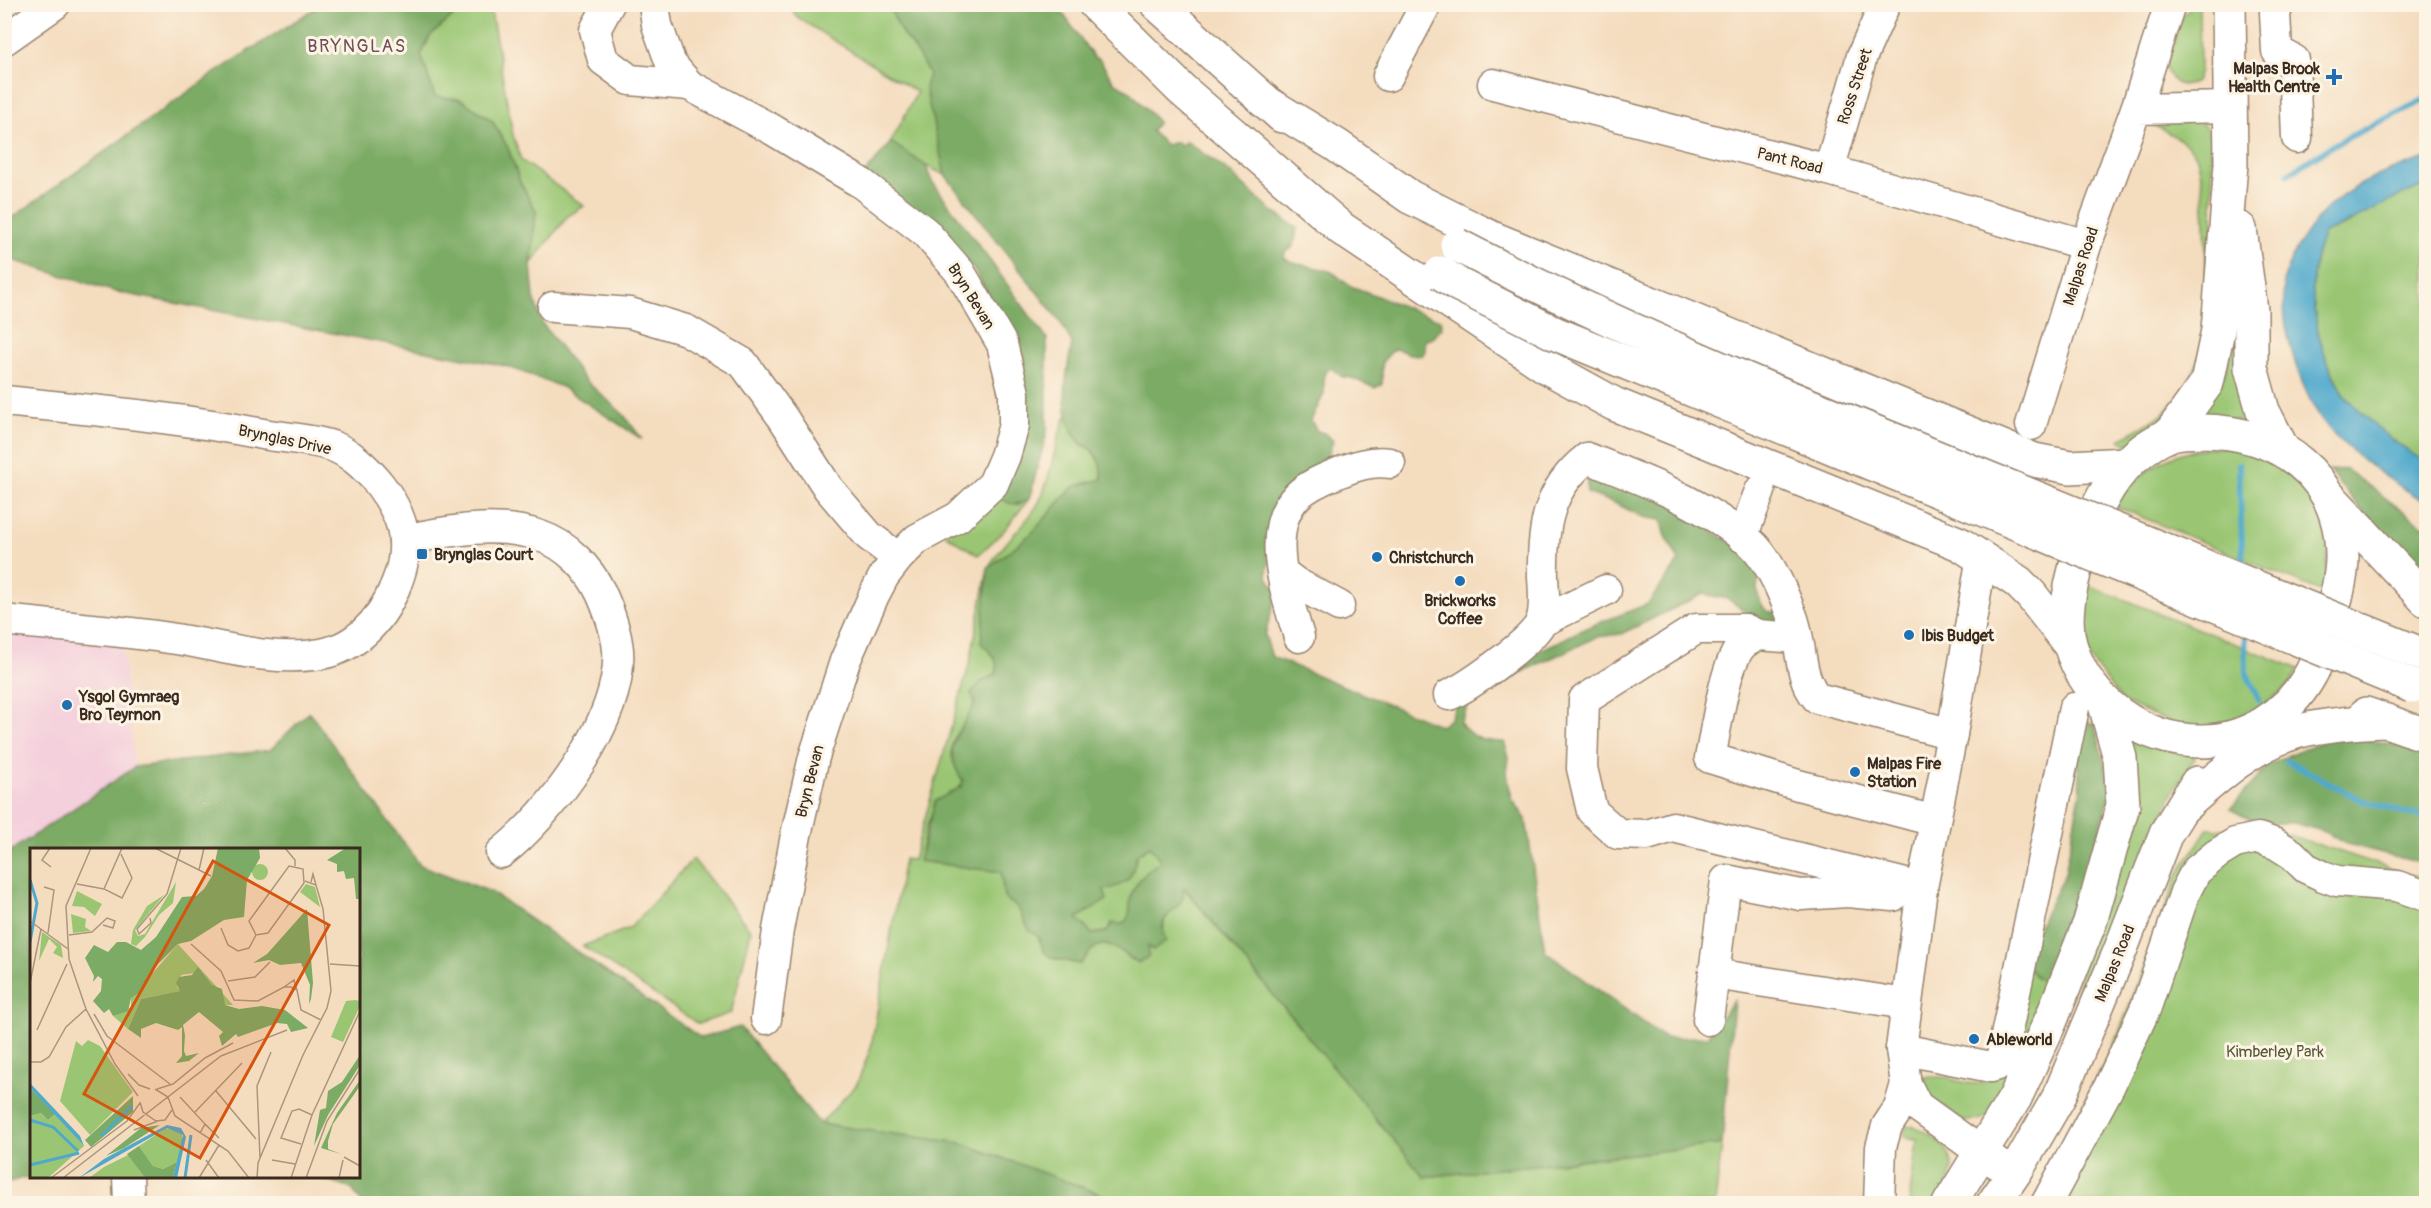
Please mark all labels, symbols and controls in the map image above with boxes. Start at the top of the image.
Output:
district label: BRYNGLAS [307,35,407,58]
street label: Ross Street [1833,45,1877,127]
place label: Malpas Brook Health Centre [2228,59,2321,97]
marker: Malpas Brook Health Centre [2325,68,2343,86]
street label: Pant Road [1755,143,1825,179]
street label: Malpas Road [2059,224,2103,308]
street label: Bryn Bevan [943,260,999,333]
street label: Brynglas Drive [236,420,333,460]
place label: Brynglas Court [434,545,534,565]
marker: Brynglas Court [415,547,429,561]
place label: Christchurch [1389,548,1474,568]
marker: Christchurch [1370,550,1384,564]
marker: Brickworks Coffee [1453,574,1467,588]
place label: Brickworks Coffee [1424,591,1497,629]
place label: Ibis Budget [1921,626,1995,646]
marker: Ibis Budget [1902,628,1916,642]
place label: Ysgol Gymraeg Bro Teyrnon [78,687,179,725]
marker: Ysgol Gymraeg Bro Teyrnon [60,698,74,712]
street label: Bryn Bevan [791,743,829,820]
place label: Malpas Fire Station [1867,754,1942,792]
marker: Malpas Fire Station [1848,765,1862,779]
inset map [30,848,360,1178]
street label: Malpas Road [2090,922,2139,1005]
place label: Ableworld [1986,1030,2053,1050]
marker: Ableworld [1967,1032,1981,1046]
park label: Kimberley Park [2226,1042,2324,1062]

